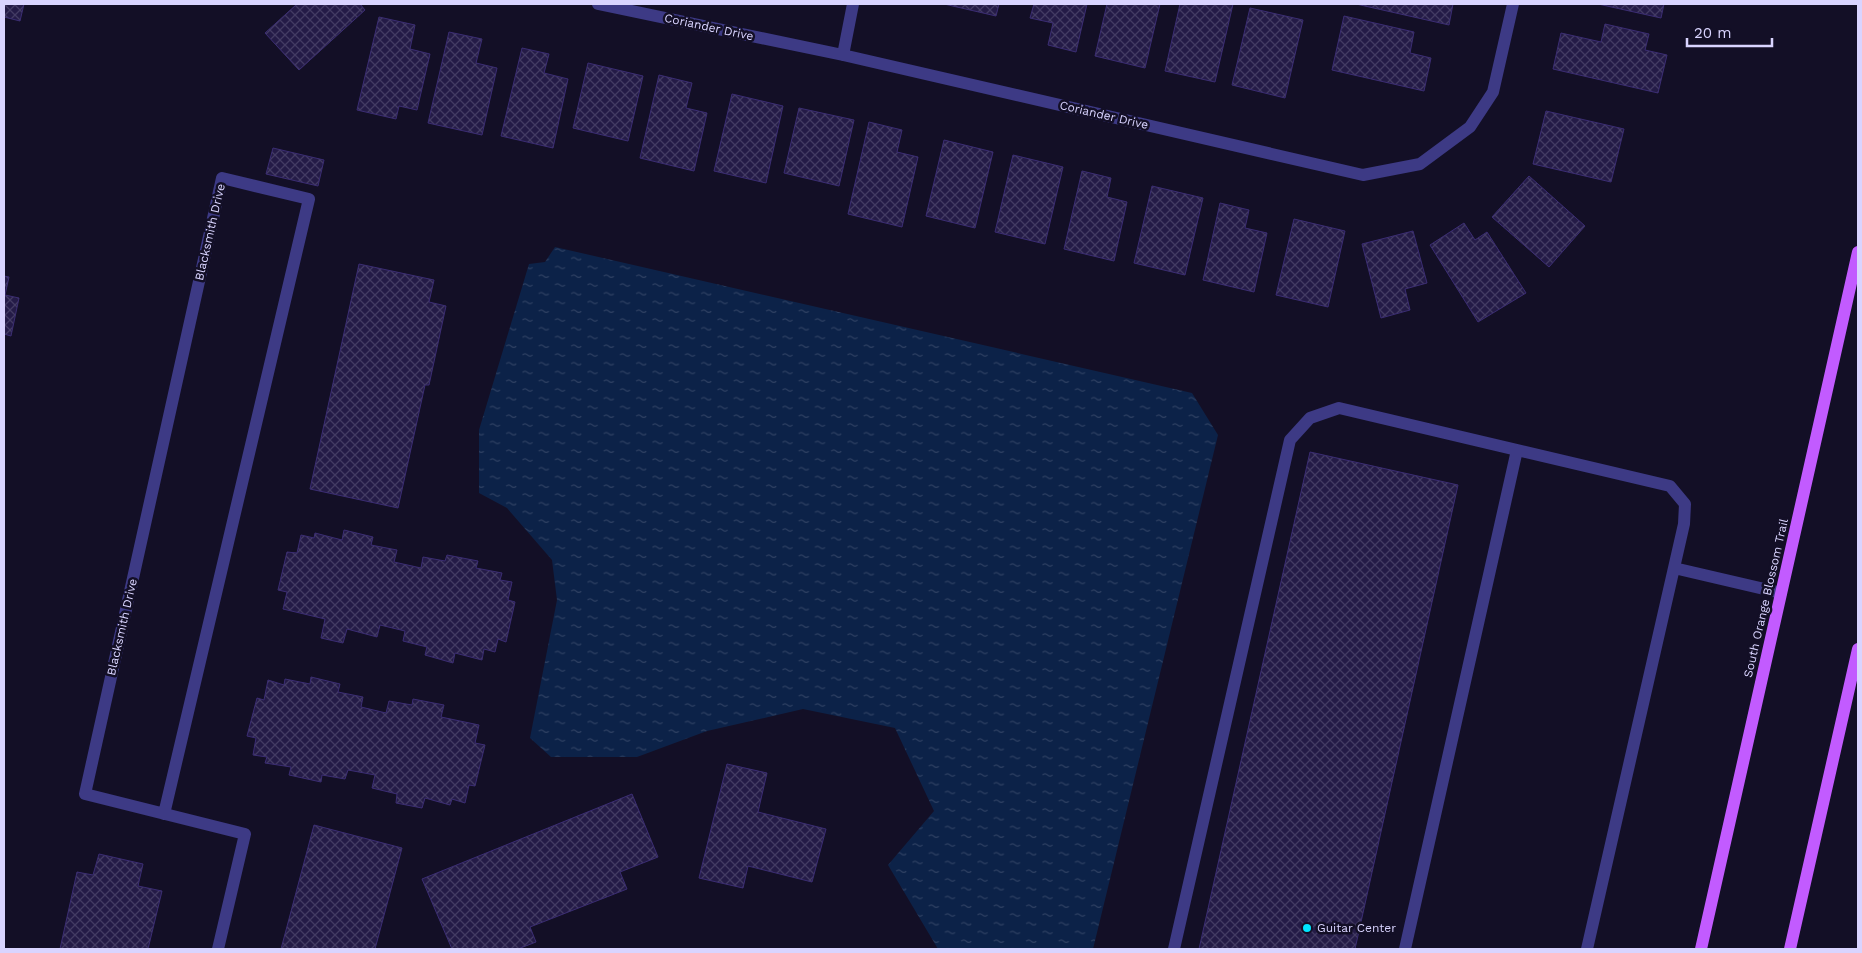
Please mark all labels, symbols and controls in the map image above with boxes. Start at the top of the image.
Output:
street label: Coriander Drive [663,11,755,43]
scale bar [1687,15,1772,47]
text: 20 m [1694,24,1732,42]
street label: Coriander Drive [1058,98,1150,132]
street label: Blacksmith Drive [192,182,228,282]
street label: South Orange Blossom Trail [1741,517,1791,679]
street label: Blacksmith Drive [104,577,140,677]
place label: Guitar Center [1317,921,1396,935]
marker: Guitar Center [1301,922,1313,934]

